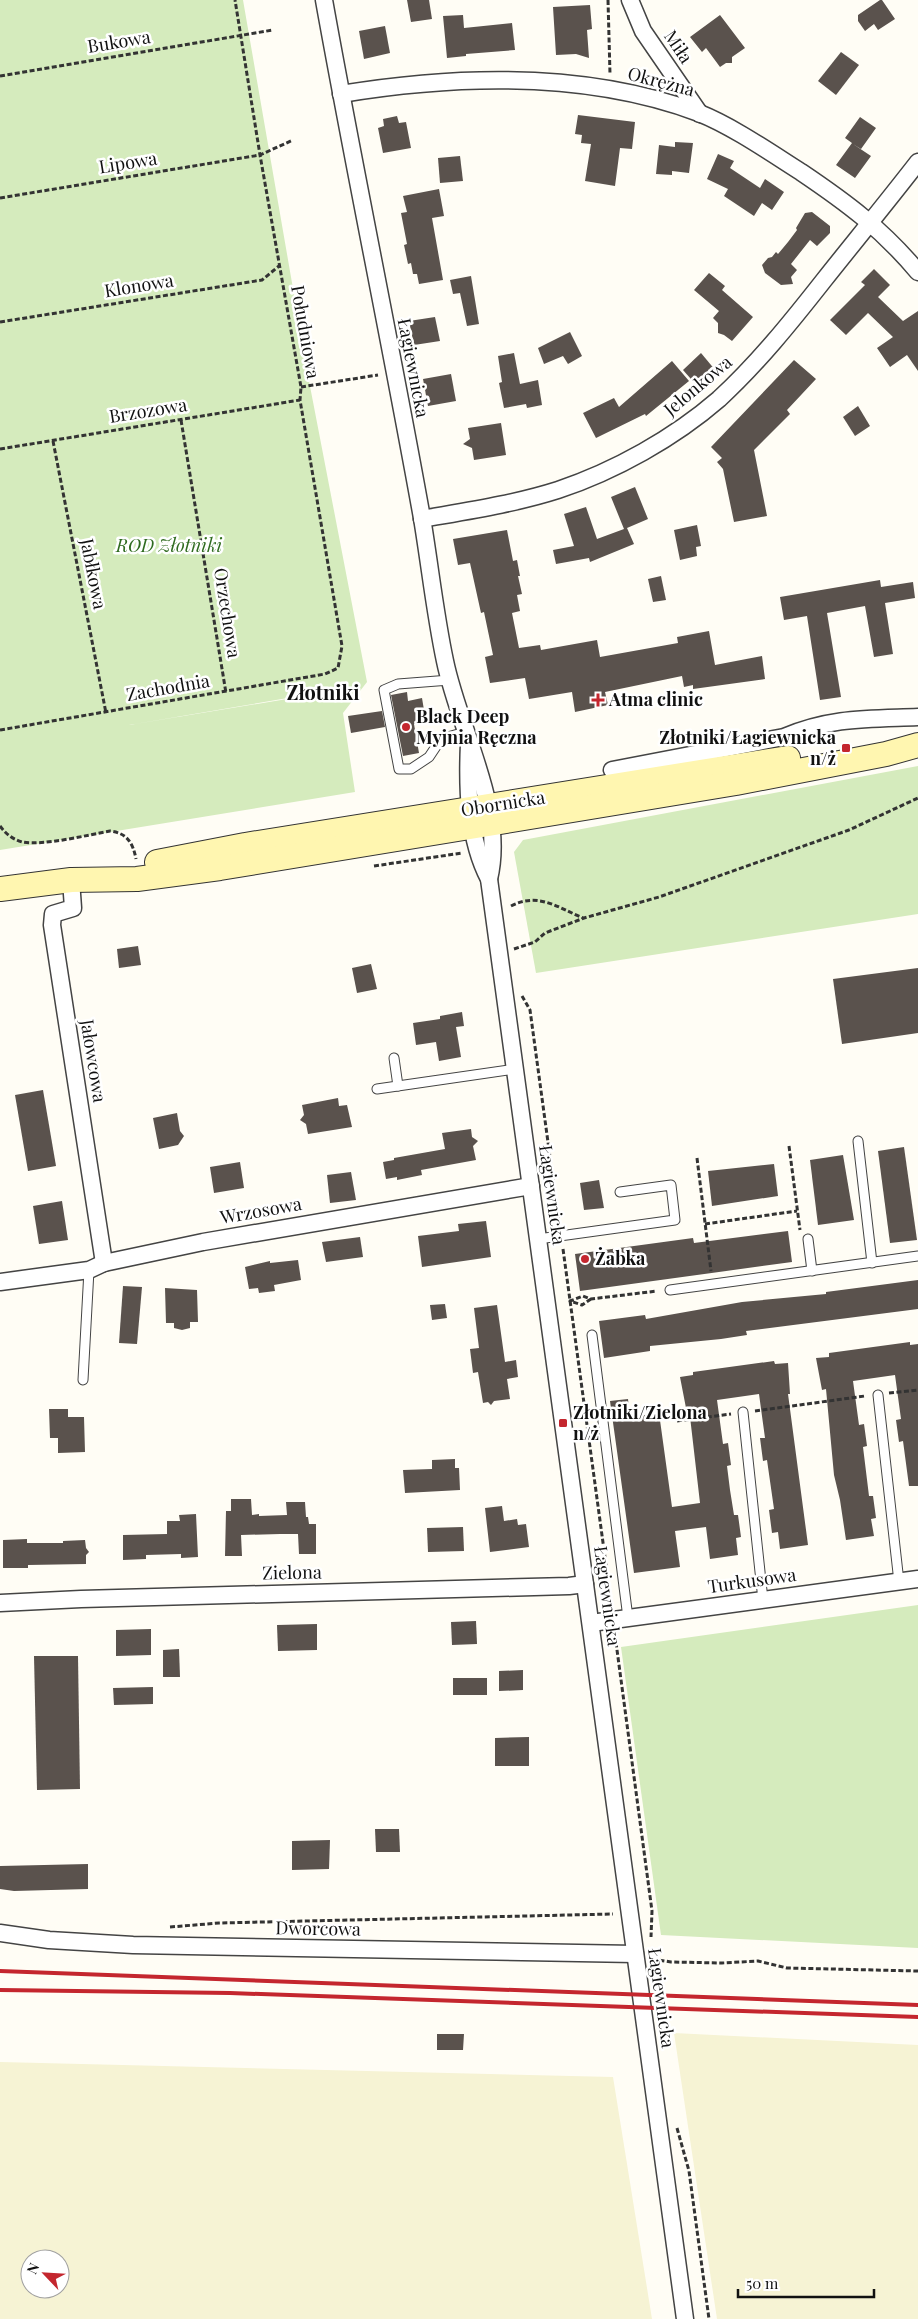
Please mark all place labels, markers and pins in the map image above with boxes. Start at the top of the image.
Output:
place label: Atma clinic [608,687,703,711]
marker: Atma clinic [591,693,605,707]
place label: Black Deep Myjnia Ręczna [416,704,537,749]
marker: Black Deep Myjnia Ręczna [400,721,412,733]
place label: Złotniki/Łagiewnicka n/ż [659,725,837,770]
marker: Złotniki/Łagiewnicka n/ż [840,742,852,754]
place label: Żabka [595,1246,646,1270]
marker: Żabka [579,1253,591,1265]
place label: Złotniki/Zielona n/ż [573,1400,708,1445]
marker: Złotniki/Zielona n/ż [557,1417,569,1429]

